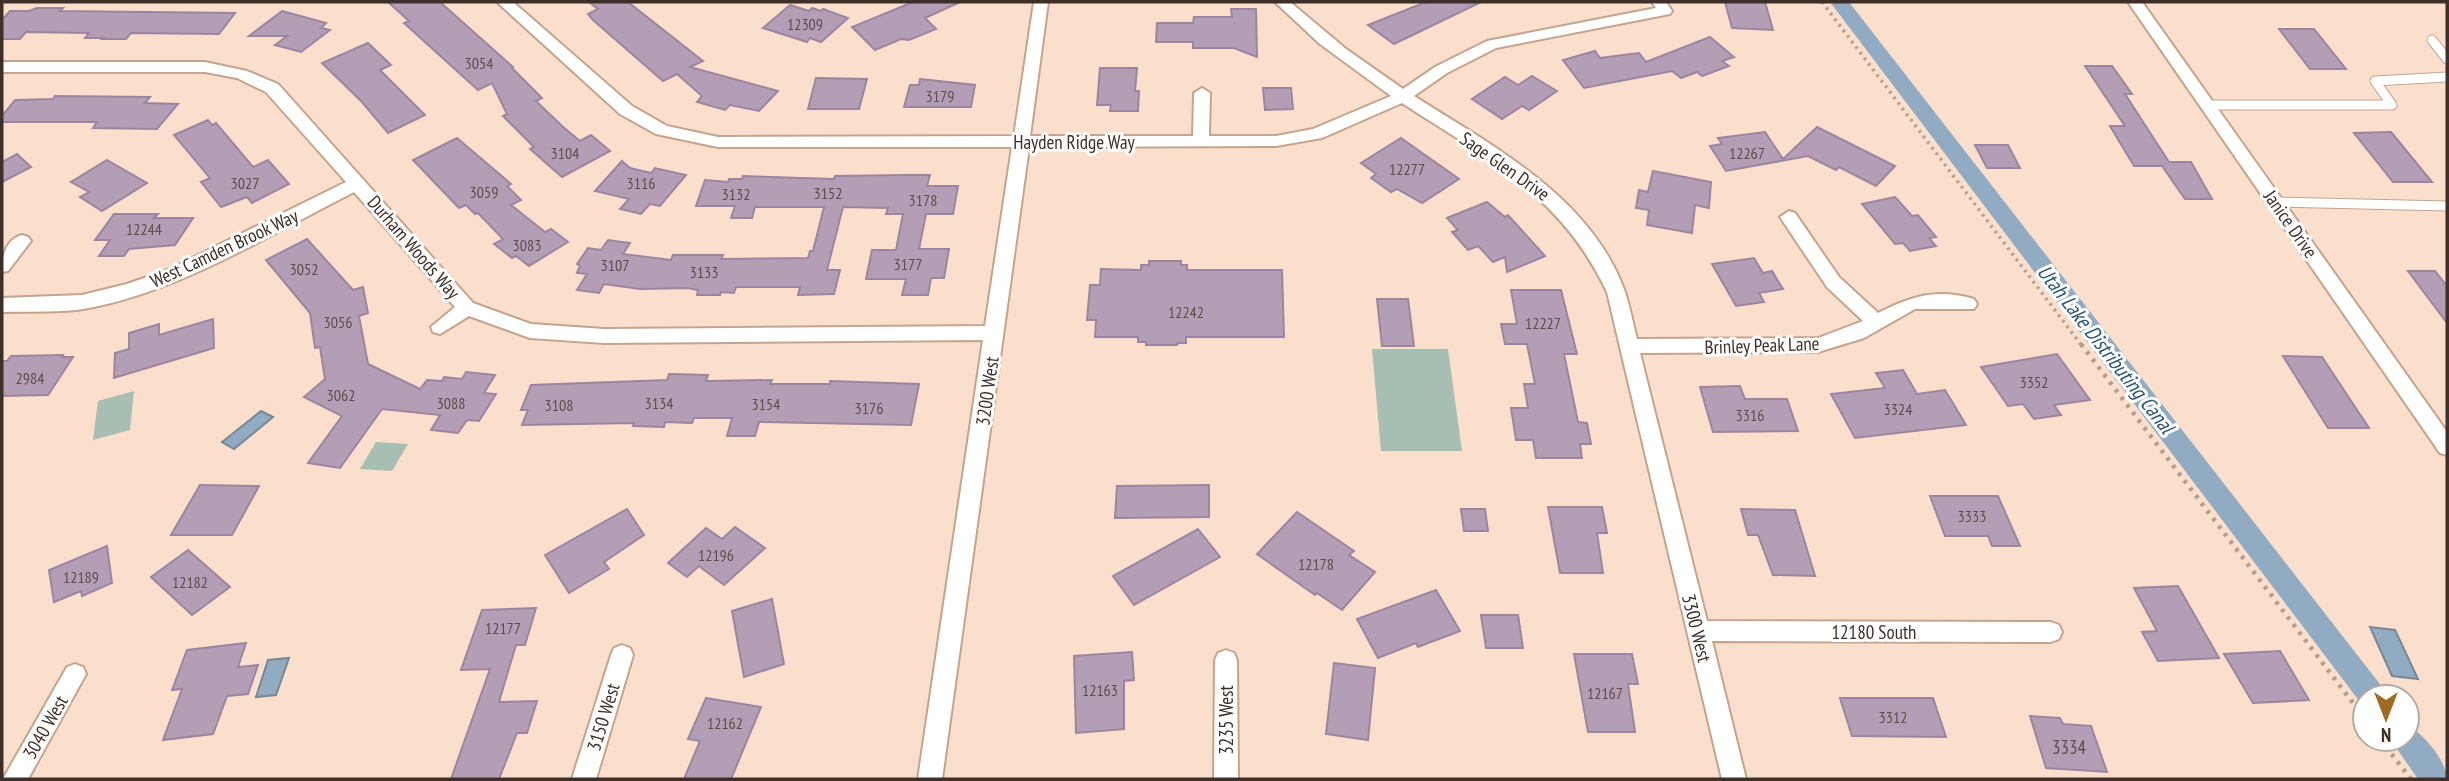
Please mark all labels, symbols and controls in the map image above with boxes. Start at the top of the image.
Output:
house number: 12309 [787,14,823,34]
house number: 3054 [465,53,493,73]
house number: 3179 [926,86,954,106]
street label: Sage Glen Drive [1455,126,1555,206]
street label: Hayden Ridge Way [1013,130,1136,154]
house number: 3104 [551,143,579,163]
house number: 12267 [1729,143,1765,163]
house number: 12277 [1389,159,1425,179]
house number: 3027 [231,173,259,193]
house number: 3116 [627,173,655,193]
house number: 3059 [470,182,498,202]
house number: 3152 [814,183,842,203]
house number: 3132 [722,184,750,204]
street label: Janice Drive [2258,185,2323,263]
street label: Durham Woods Way [363,190,466,304]
house number: 3178 [909,190,937,210]
street label: West Camden Brook Way [146,203,303,293]
house number: 12244 [126,219,162,239]
house number: 3083 [513,235,541,255]
house number: 3177 [894,254,922,274]
house number: 3107 [601,255,629,275]
house number: 3052 [290,259,318,279]
water label: Utah Lake Distributing Canal [2032,259,2182,441]
house number: 3133 [690,262,718,282]
house number: 12242 [1168,302,1204,322]
house number: 3056 [324,312,352,332]
house number: 12227 [1525,313,1561,333]
street label: Brinley Peak Lane [1704,331,1820,359]
street label: 3200 West [970,354,1004,427]
house number: 2984 [16,368,44,388]
house number: 3352 [2020,372,2048,392]
house number: 3062 [327,385,355,405]
house number: 3088 [437,393,465,413]
house number: 3134 [645,393,673,413]
house number: 3154 [752,394,780,414]
house number: 3108 [545,395,573,415]
house number: 3176 [855,398,883,418]
house number: 3324 [1884,399,1912,419]
house number: 3316 [1736,405,1764,425]
house number: 3333 [1958,506,1986,526]
house number: 12196 [698,545,734,565]
house number: 12178 [1298,554,1334,574]
house number: 12189 [63,567,99,587]
house number: 12182 [172,572,208,592]
street label: 3300 West [1677,591,1717,665]
house number: 12177 [485,618,521,638]
street label: 12180 South [1832,620,1916,644]
street label: 3150 West [581,680,625,754]
house number: 12163 [1082,680,1118,700]
house number: 12167 [1587,683,1623,703]
north arrow [2351,683,2421,753]
street label: 3235 West [1214,684,1238,755]
street label: 3040 West [17,690,73,763]
house number: 3312 [1879,707,1907,727]
house number: 12162 [707,713,743,733]
text: N [2381,723,2391,747]
house number: 3334 [2052,735,2087,759]

